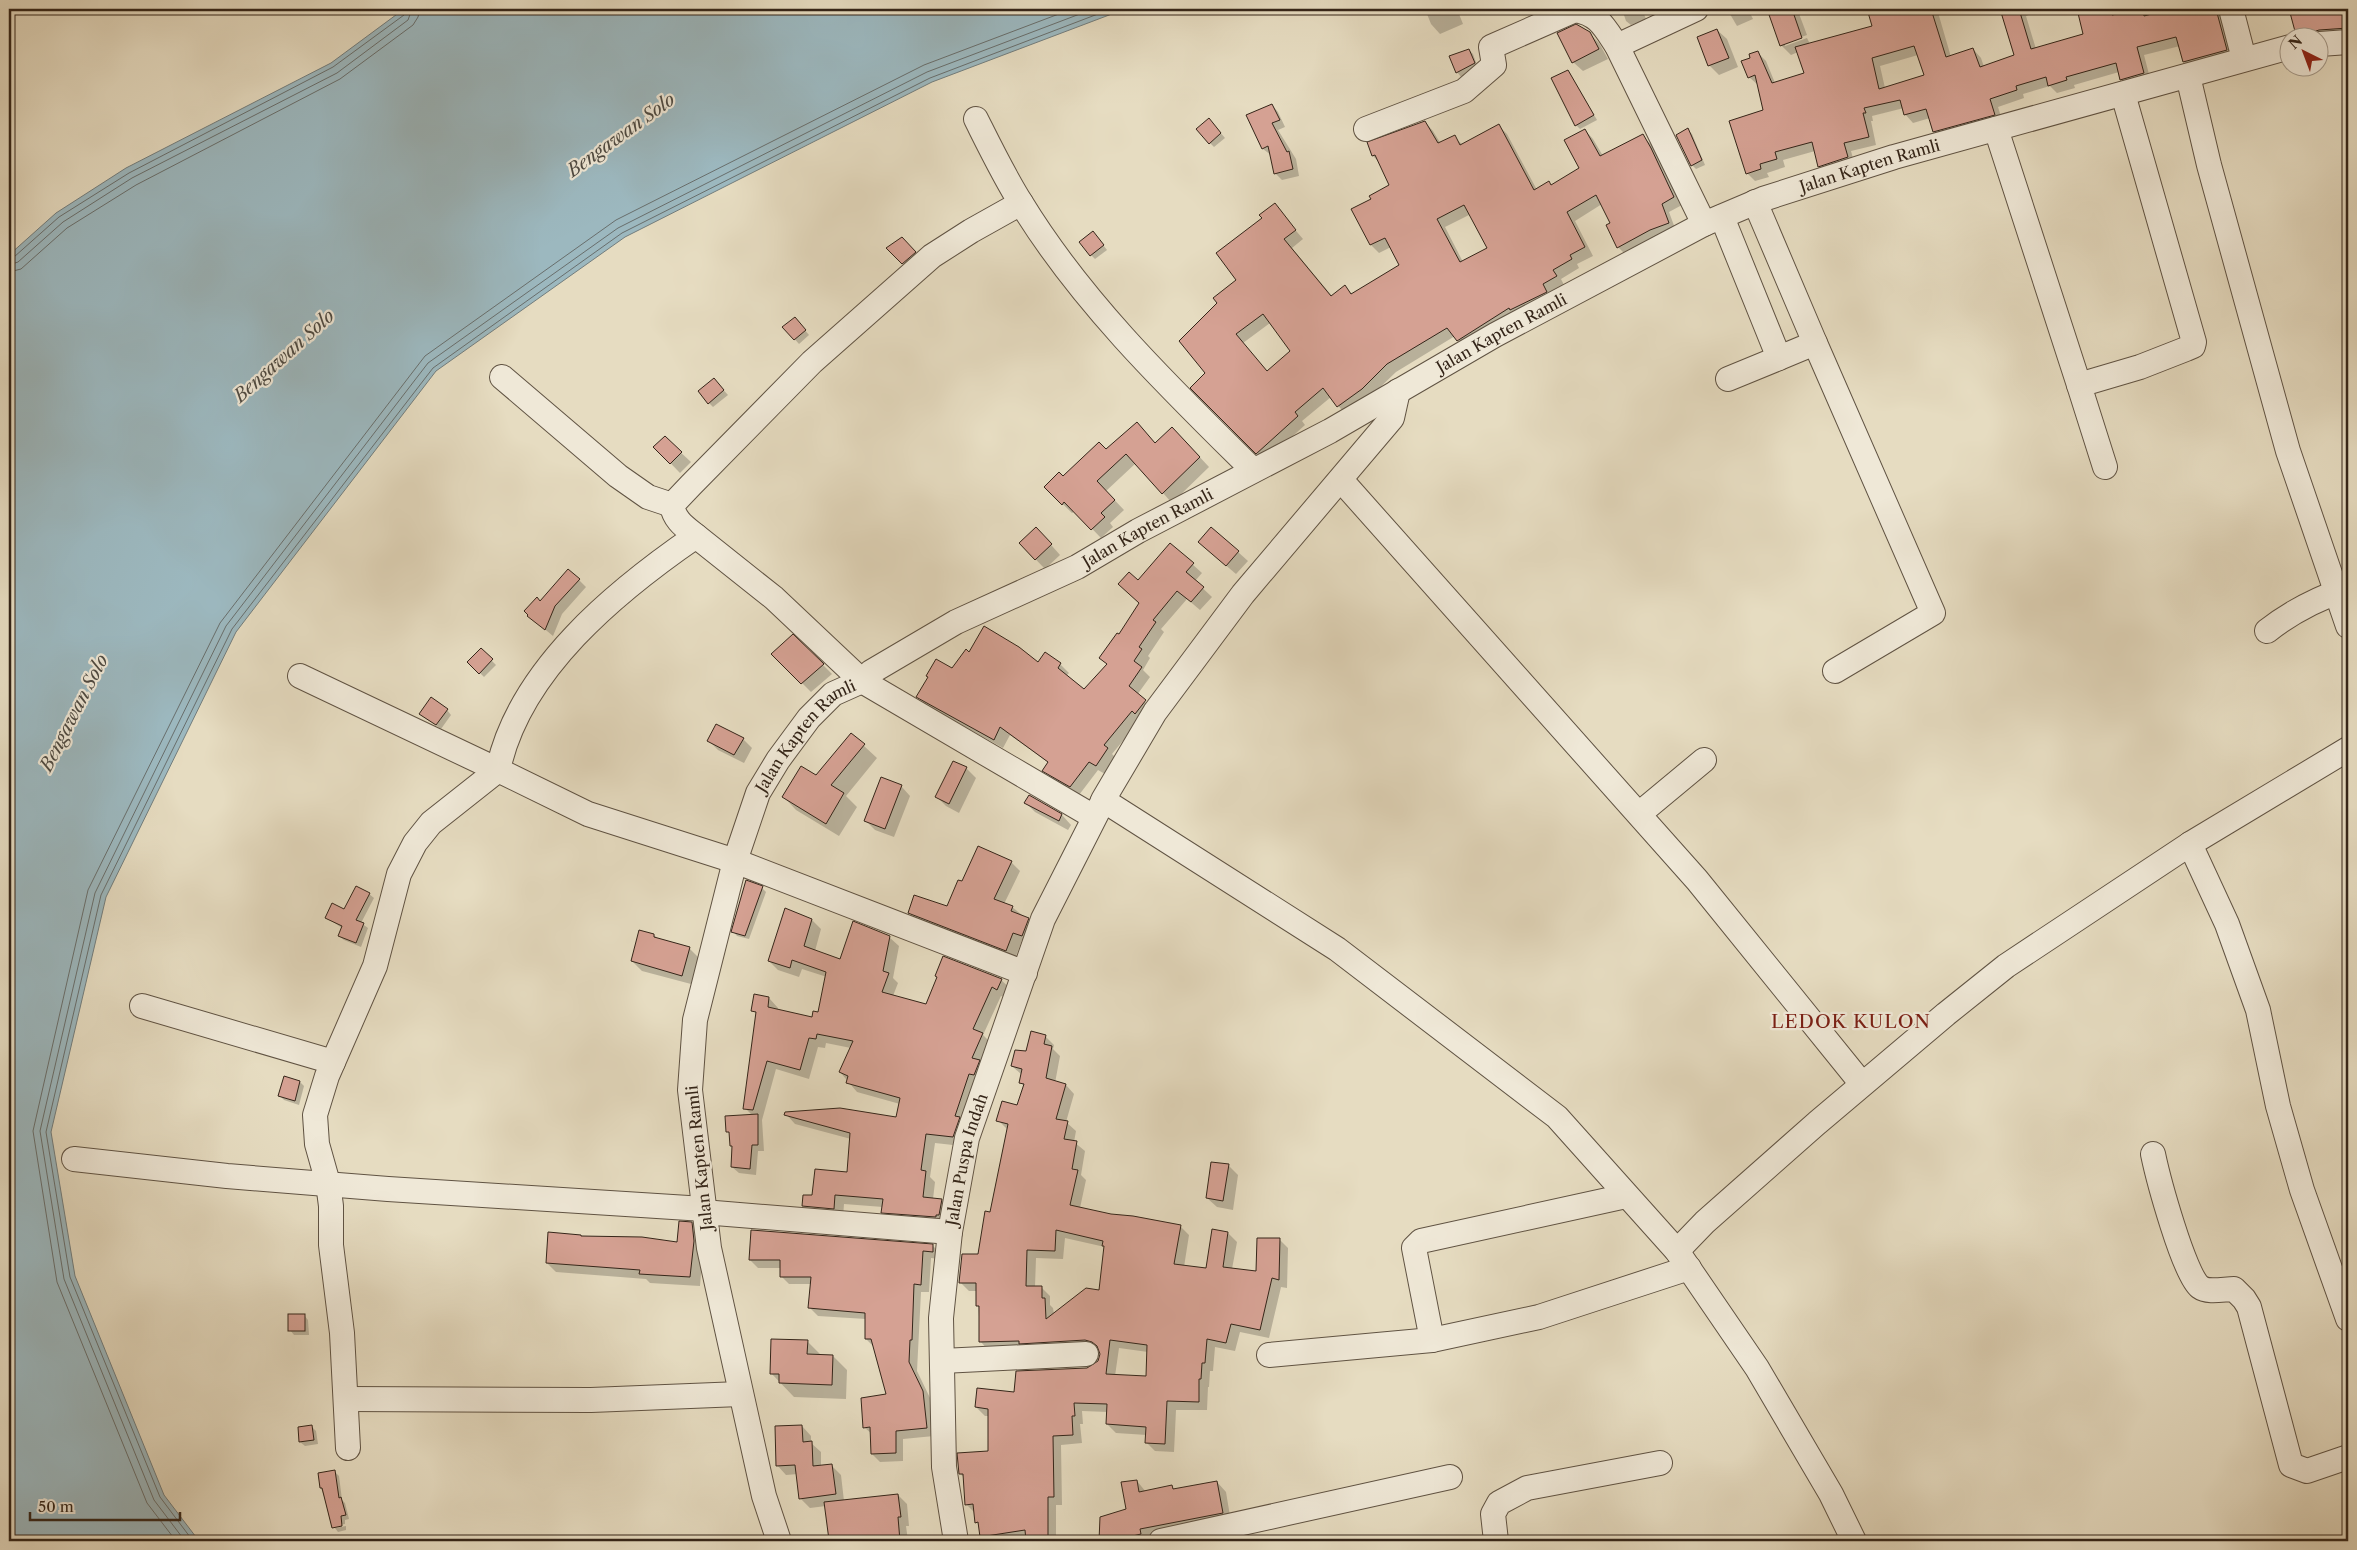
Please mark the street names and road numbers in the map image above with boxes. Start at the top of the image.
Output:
street label: Jalan Kapten Ramli [1794,135,1942,198]
street label: Jalan Kapten Ramli [1430,289,1570,379]
street label: Jalan Kapten Ramli [1076,484,1216,573]
street label: Jalan Kapten Ramli [749,675,859,799]
street label: Jalan Kapten Ramli [681,1084,717,1234]
street label: Jalan Puspa Indah [941,1091,992,1230]

